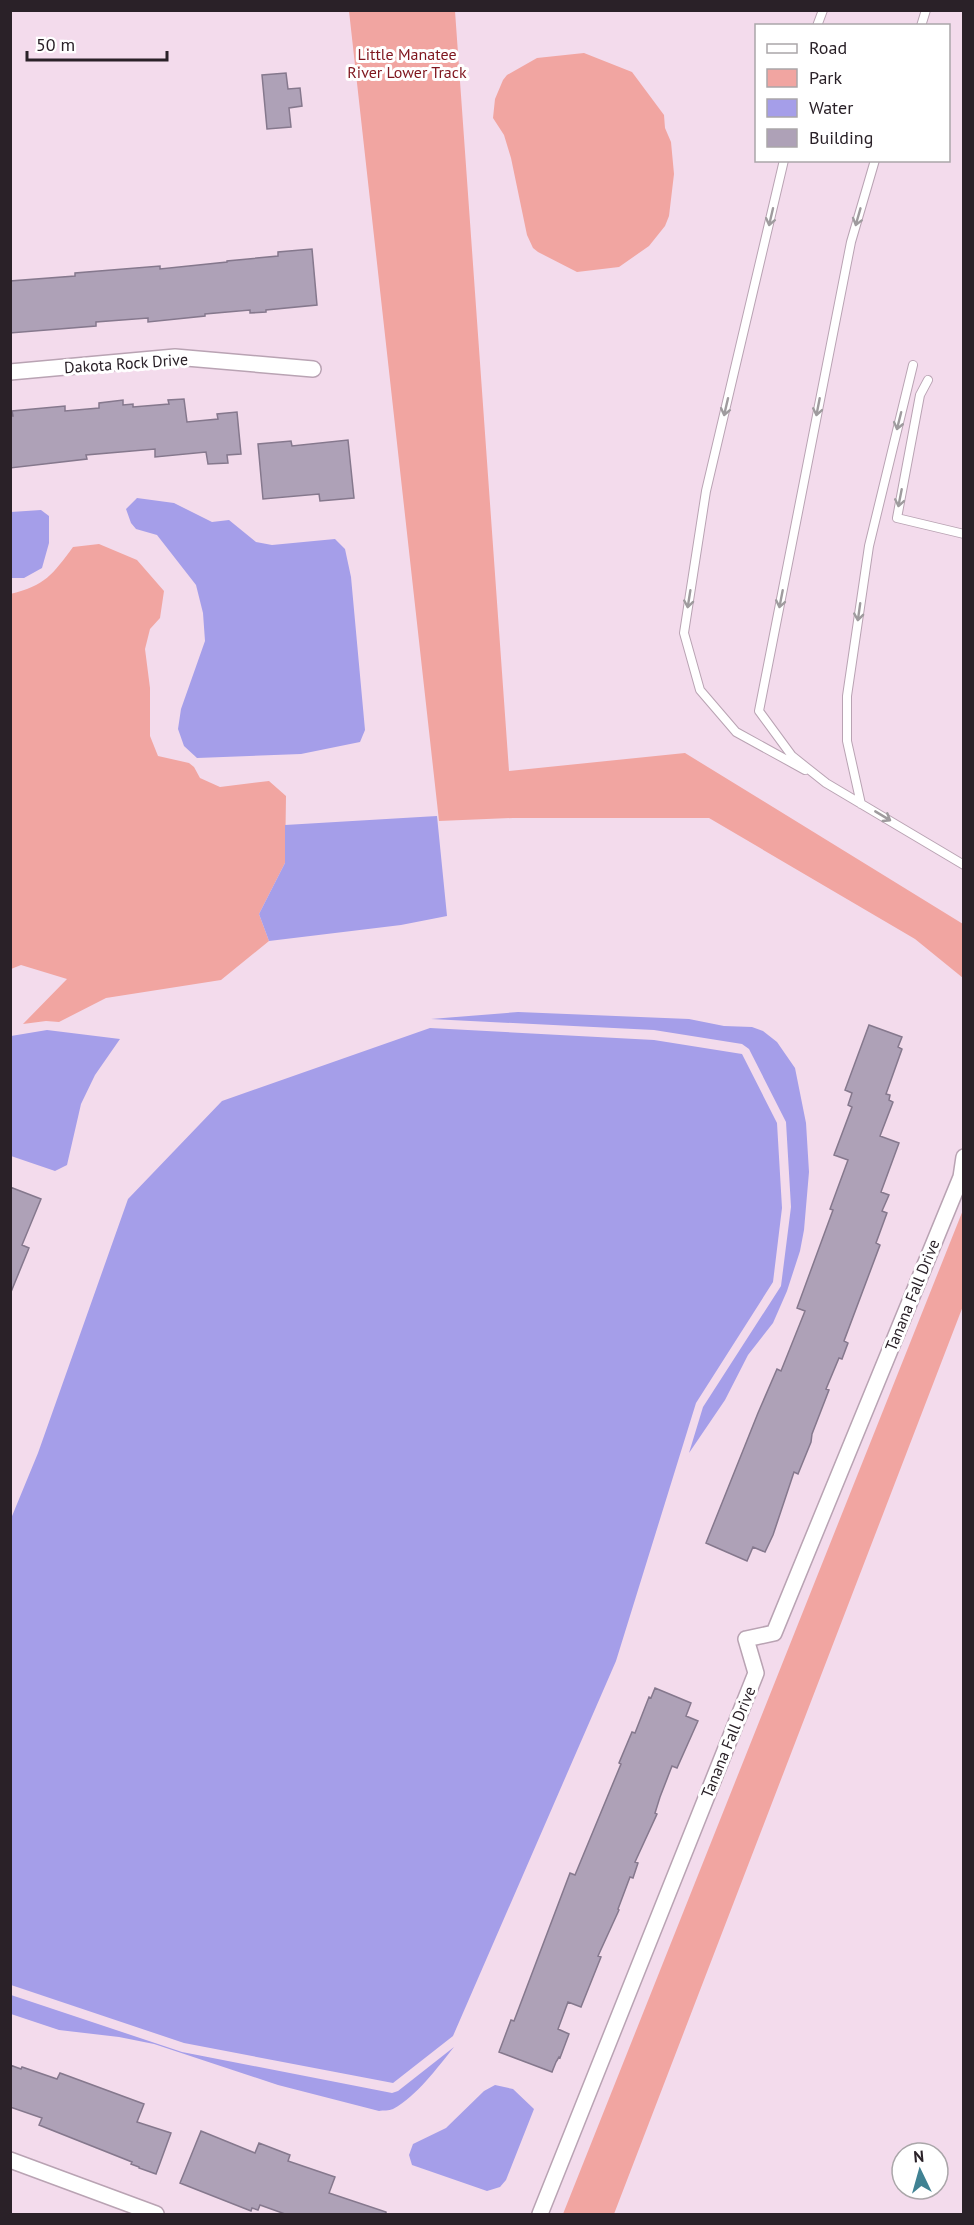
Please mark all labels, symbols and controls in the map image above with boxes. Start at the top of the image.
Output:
scale bar [27,24,166,62]
legend [755,24,950,162]
text: 50 m [36,33,75,56]
text: Road [809,36,847,59]
park label: Little Manatee River Lower Track [347,44,467,82]
text: Park [809,66,842,89]
text: Water [809,96,853,119]
text: Building [809,126,873,149]
one-way arrow [852,207,863,226]
one-way arrow [764,208,776,227]
street label: Dakota Rock Drive [63,349,189,377]
one-way arrow [720,397,731,417]
one-way arrow [812,397,823,417]
one-way arrow [893,412,905,431]
one-way arrow [894,488,905,507]
one-way arrow [684,588,695,608]
one-way arrow [775,589,786,608]
one-way arrow [854,602,865,621]
one-way arrow [874,811,891,823]
street label: Tanana Fall Drive [881,1236,943,1354]
street label: Tanana Fall Drive [697,1683,759,1801]
north arrow [890,2141,950,2201]
text: N [913,2146,925,2166]

